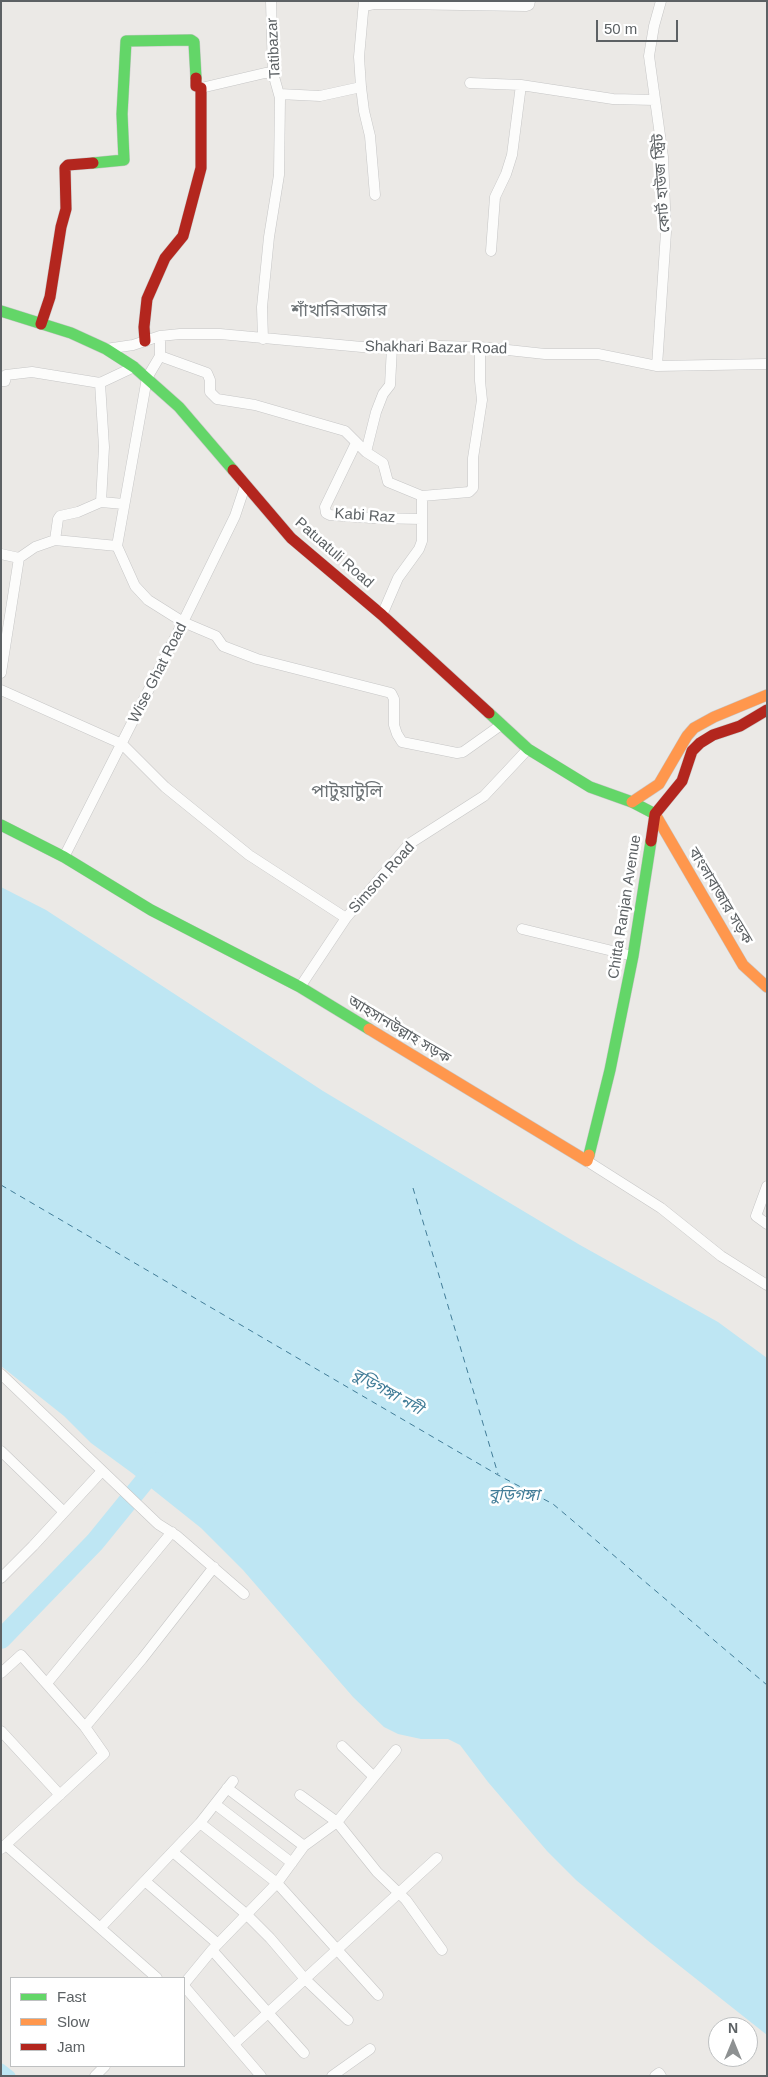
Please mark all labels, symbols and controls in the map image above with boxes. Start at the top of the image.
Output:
scale bar [598,10,680,42]
street label: Tatibazar [263,17,285,79]
text: 50 m [604,20,637,37]
street label: কোর্ট হাউজ স্ট্রিট [650,133,674,233]
district label: শাঁখারিবাজার [291,300,387,322]
street label: Shakhari Bazar Road [365,338,507,358]
street label: Kabi Raz [334,505,396,527]
street label: Patuatuli Road [291,514,377,592]
street label: Wise Ghat Road [125,620,191,726]
district label: পাটুয়াটুলি [311,781,383,803]
street label: Chitta Ranjan Avenue [605,834,645,980]
street label: Simson Road [345,839,419,917]
street label: বাংলাবাজার সড়ক [684,844,756,948]
street label: আহসানউল্লাহ সড়ক [344,992,454,1068]
water label: বুড়িগঙ্গা নদী [348,1365,426,1419]
water label: বুড়িগঙ্গা [489,1486,539,1506]
legend [10,1977,185,2067]
text: Fast [57,1988,86,2005]
text: Slow [57,2013,90,2030]
north arrow [708,2017,758,2067]
text: N [728,2020,738,2036]
text: Jam [57,2038,85,2055]

